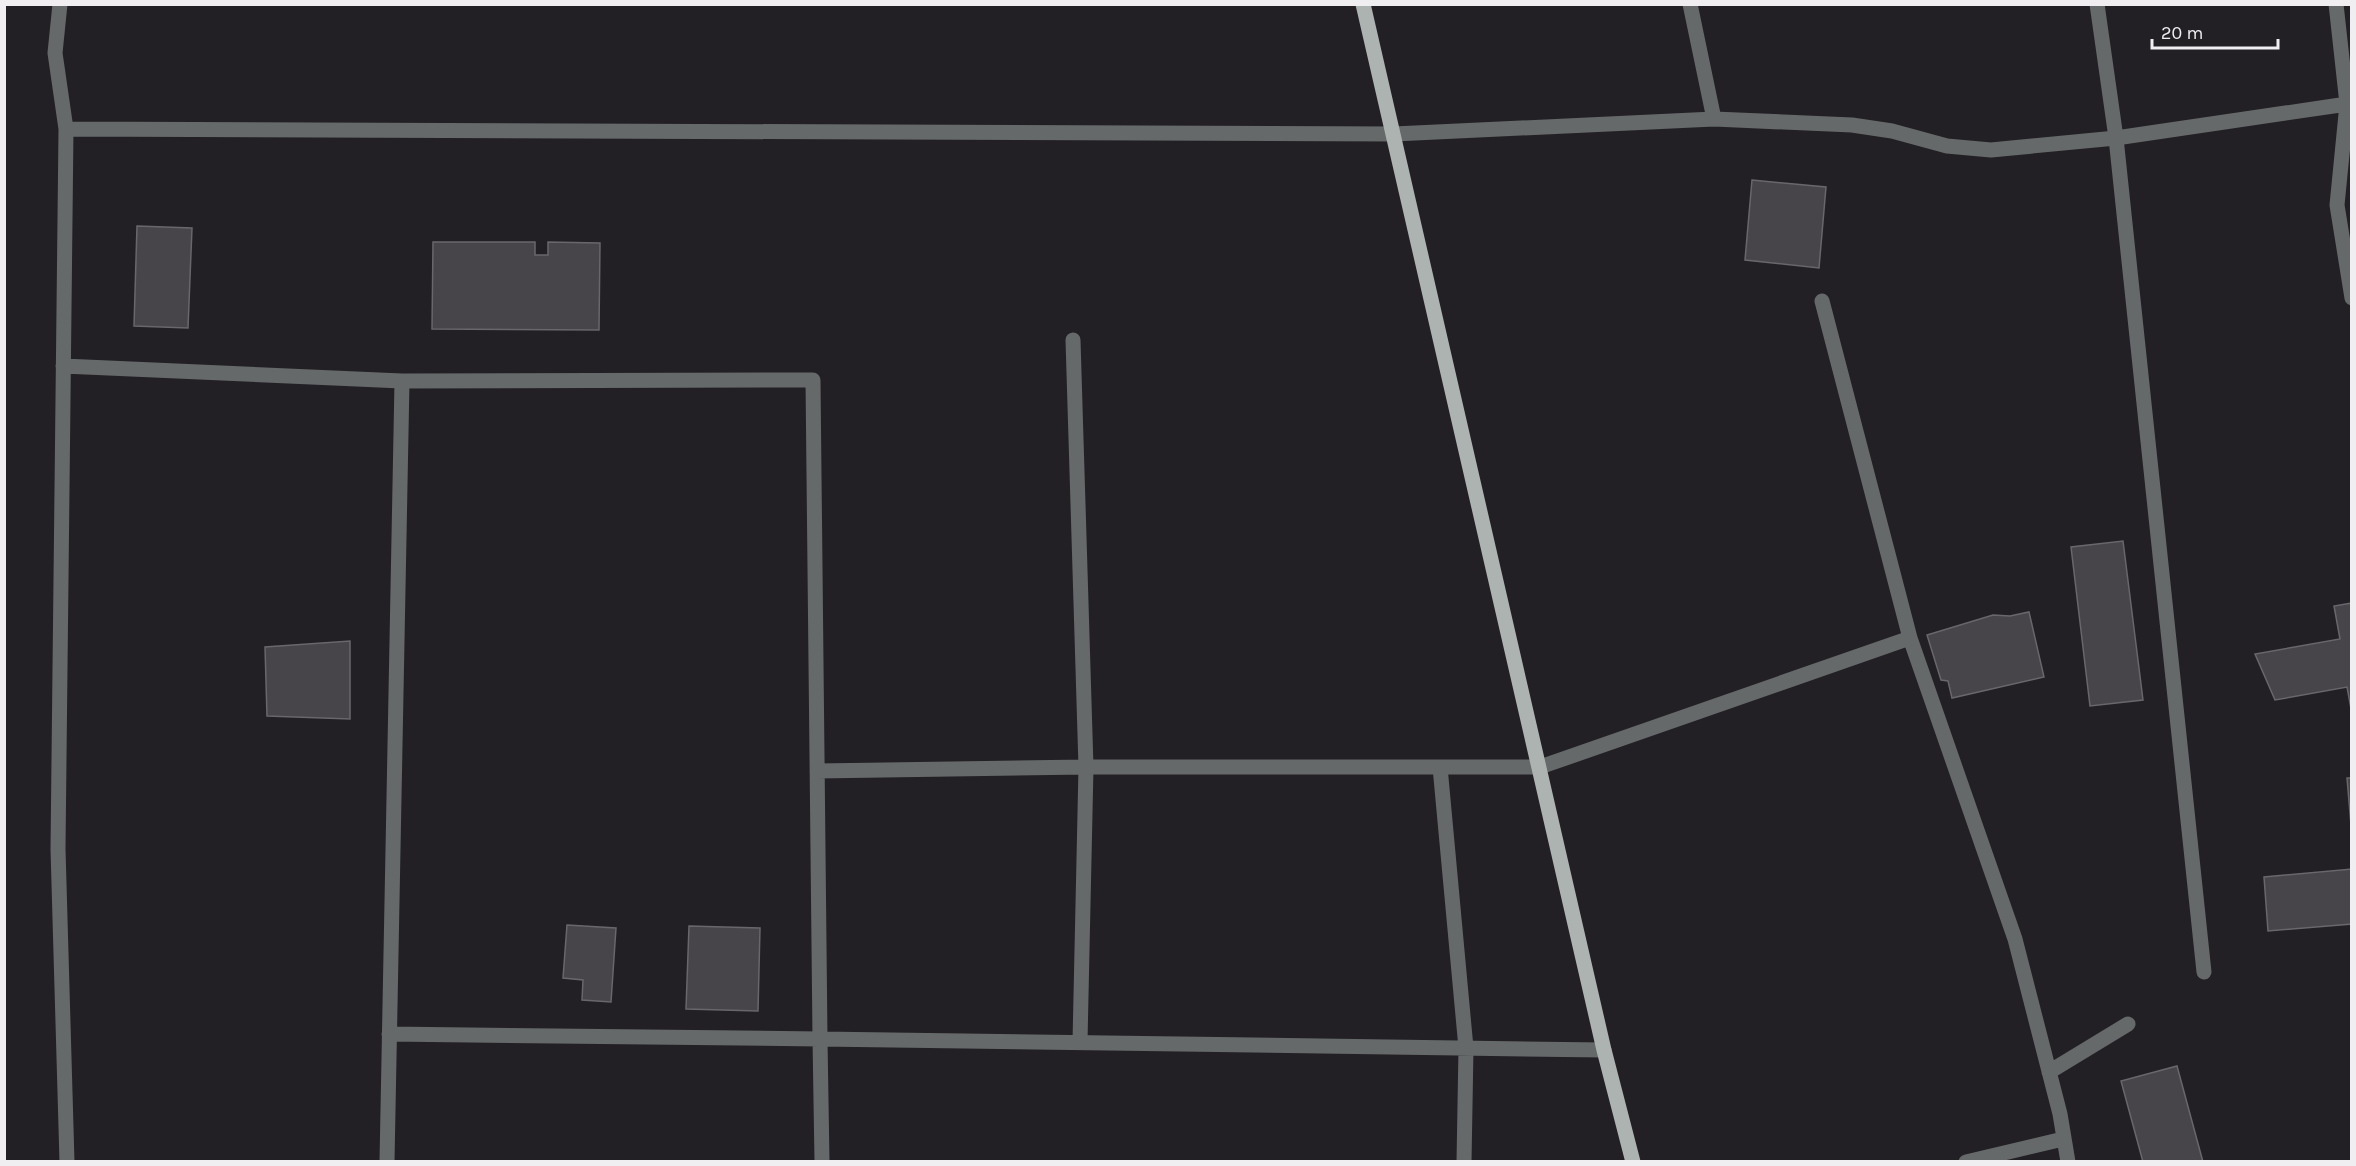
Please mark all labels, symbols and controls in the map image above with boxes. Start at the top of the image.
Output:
scale bar [2152,12,2278,50]
text: 20 m [2161,22,2203,44]

